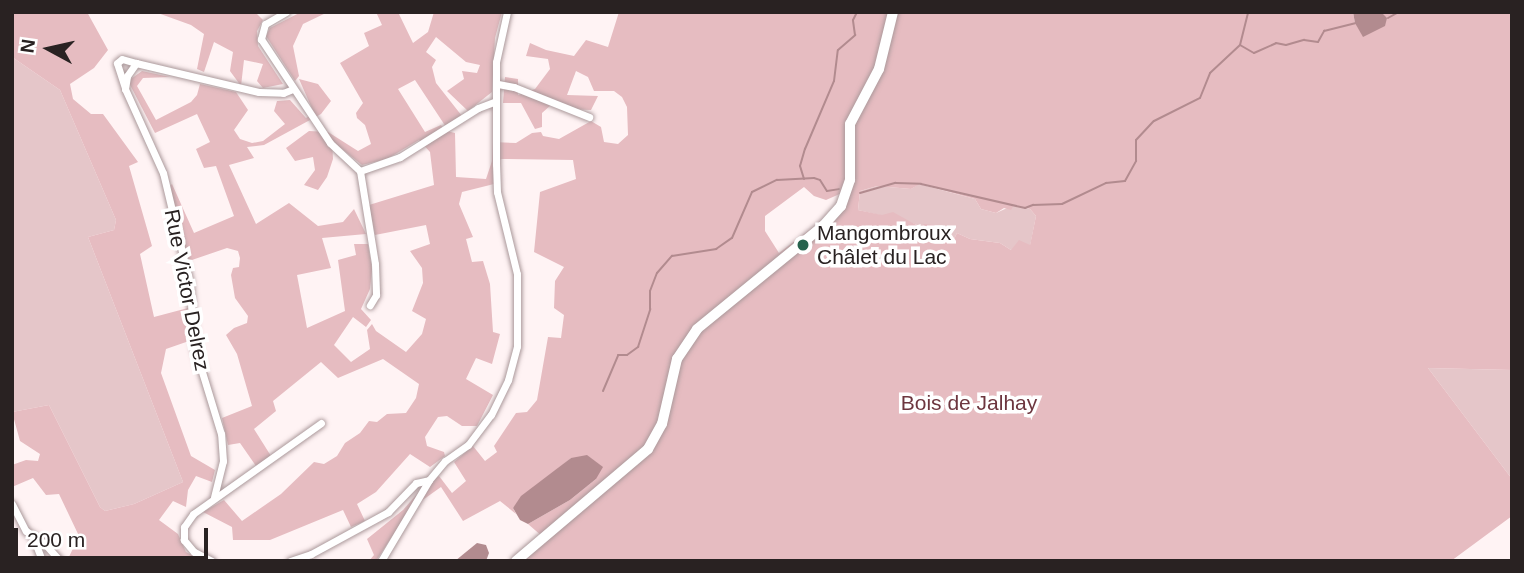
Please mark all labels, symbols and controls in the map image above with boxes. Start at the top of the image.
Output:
north arrow [14,14,84,84]
text: N [16,38,39,54]
street label: Rue Victor Delrez [159,207,215,373]
place label: Mangombroux Châlet du Lac [817,220,951,270]
marker: Mangombroux Châlet du Lac [795,237,811,253]
park label: Bois de Jalhay [901,390,1037,416]
scale bar [18,514,212,558]
text: 200 m [27,528,85,551]

